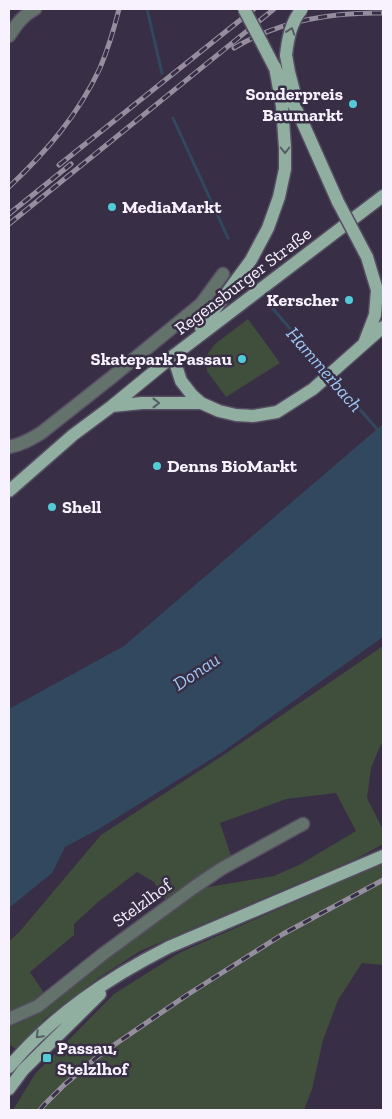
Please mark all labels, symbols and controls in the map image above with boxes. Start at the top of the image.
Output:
one-way arrow [285,27,295,35]
place label: Sonderpreis Baumarkt [245,83,344,126]
marker: Sonderpreis Baumarkt [347,98,359,110]
one-way arrow [280,146,290,154]
place label: MediaMarkt [122,196,222,218]
marker: MediaMarkt [106,201,118,213]
street label: Regensburger Straße [170,222,316,340]
place label: Kerscher [267,289,339,311]
marker: Kerscher [343,294,355,306]
water label: Hammerbach [282,322,368,416]
place label: Skatepark Passau [91,348,232,370]
marker: Skatepark Passau [236,353,248,365]
one-way arrow [153,398,161,408]
place label: Denns BioMarkt [167,455,298,477]
marker: Denns BioMarkt [151,460,163,472]
place label: Shell [62,496,101,518]
marker: Shell [46,501,58,513]
water label: Donau [168,647,224,695]
street label: Stelzlhof [108,873,177,932]
one-way arrow [36,1029,45,1038]
place label: Passau, Stelzlhof [57,1037,130,1080]
marker: Passau, Stelzlhof [41,1052,53,1064]

